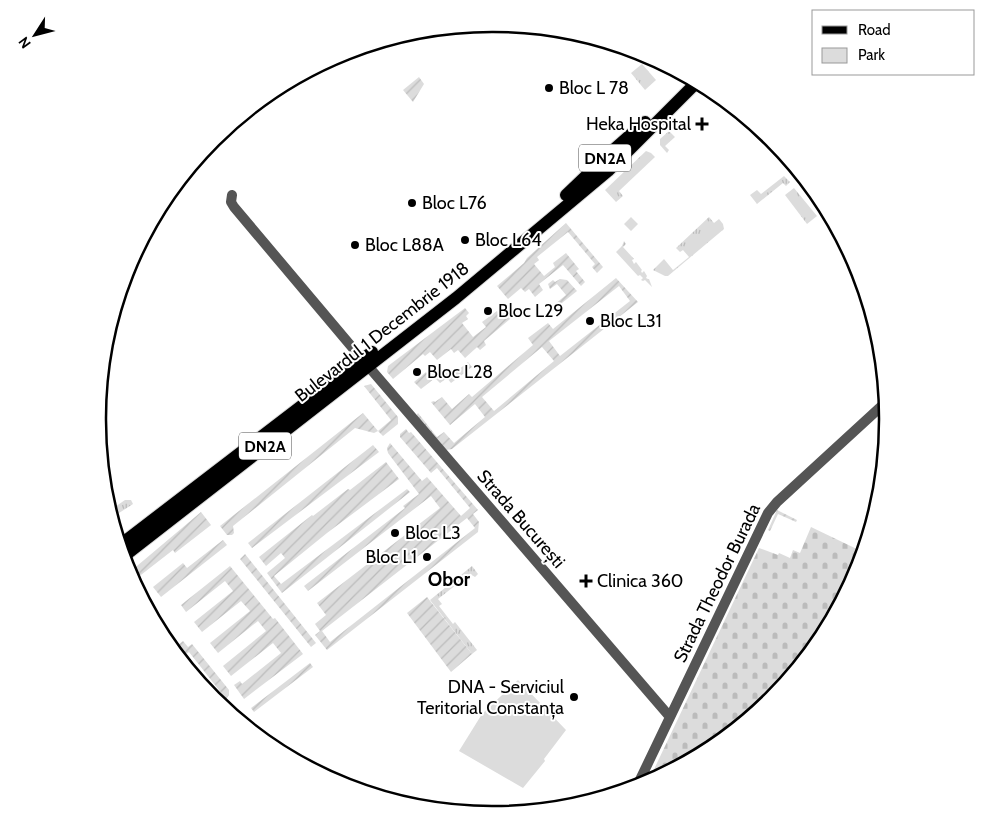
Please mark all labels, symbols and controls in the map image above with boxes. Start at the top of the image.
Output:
north arrow [10,10,60,60]
legend [812,10,975,75]
text: Road [858,21,891,39]
text: N [14,33,35,52]
text: Park [858,46,885,64]
place label: Bloc L 78 [559,77,629,99]
marker: Bloc L 78 [543,82,555,94]
place label: Heka Hospital [586,113,692,135]
marker: Heka Hospital [695,117,709,131]
road number: DN2A [579,144,631,172]
place label: Bloc L76 [422,192,487,214]
marker: Bloc L76 [406,197,418,209]
place label: Bloc L64 [475,229,542,251]
place label: Bloc L88A [365,234,444,256]
marker: Bloc L64 [459,234,471,246]
marker: Bloc L88A [349,239,361,251]
street label: Bulevardul 1 Decembrie 1918 [291,257,473,407]
place label: Bloc L29 [498,300,564,322]
marker: Bloc L29 [482,305,494,317]
place label: Bloc L31 [600,310,662,332]
marker: Bloc L31 [584,315,596,327]
place label: Bloc L28 [427,361,493,383]
marker: Bloc L28 [411,366,423,378]
road number: DN2A [239,432,291,460]
street label: Strada București [472,465,570,573]
street label: Strada Theodor Burada [669,500,765,666]
place label: Bloc L3 [405,522,461,544]
marker: Bloc L3 [389,527,401,539]
place label: Bloc L1 [366,546,417,568]
marker: Bloc L1 [421,551,433,563]
district label: Obor [428,568,471,591]
place label: Clinica 360 [597,570,683,592]
marker: Clinica 360 [579,574,593,588]
place label: DNA - Serviciul Teritorial Constanța [417,676,565,720]
marker: DNA - Serviciul Teritorial Constanța [568,691,580,703]

